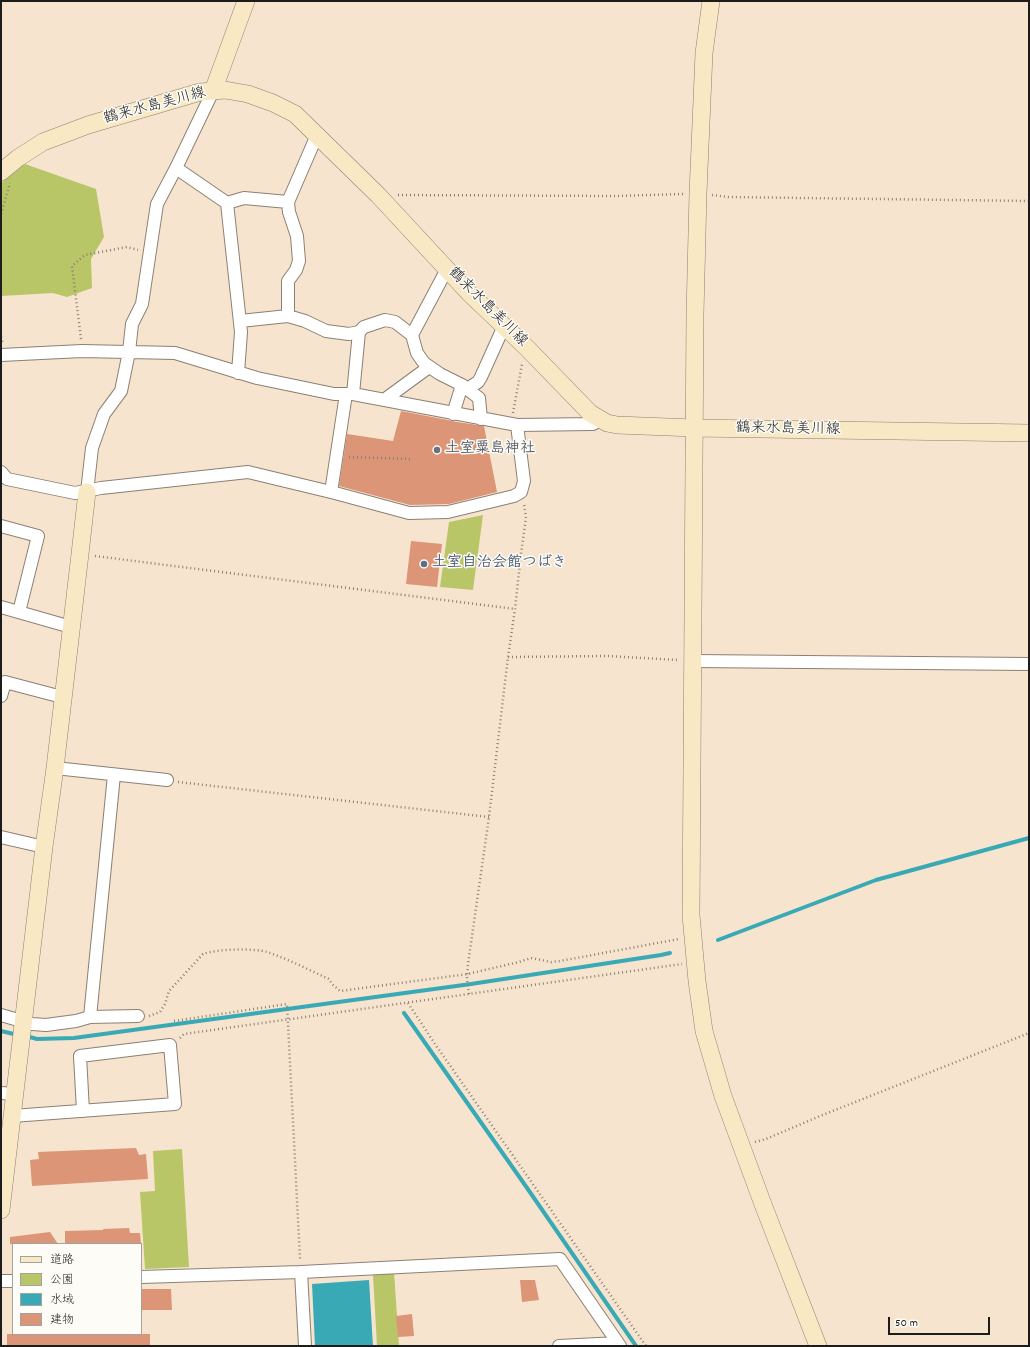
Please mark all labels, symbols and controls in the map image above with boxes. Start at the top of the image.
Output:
street label: 鶴来水島美川線 [102,85,208,129]
street label: 鶴来水島美川線 [444,265,530,351]
street label: 鶴来水島美川線 [735,420,841,440]
place label: 土室粟島神社 [445,441,535,459]
marker: 土室粟島神社 [432,445,442,455]
place label: 土室自治会館つばき [432,555,567,573]
marker: 土室自治会館つばき [419,559,429,569]
legend [12,1243,142,1335]
text: 道路 [50,1252,74,1269]
text: 公園 [50,1272,74,1289]
text: 水域 [50,1292,74,1309]
scale bar [890,1309,992,1335]
text: 建物 [50,1312,74,1329]
text: 50 m [895,1315,918,1332]

